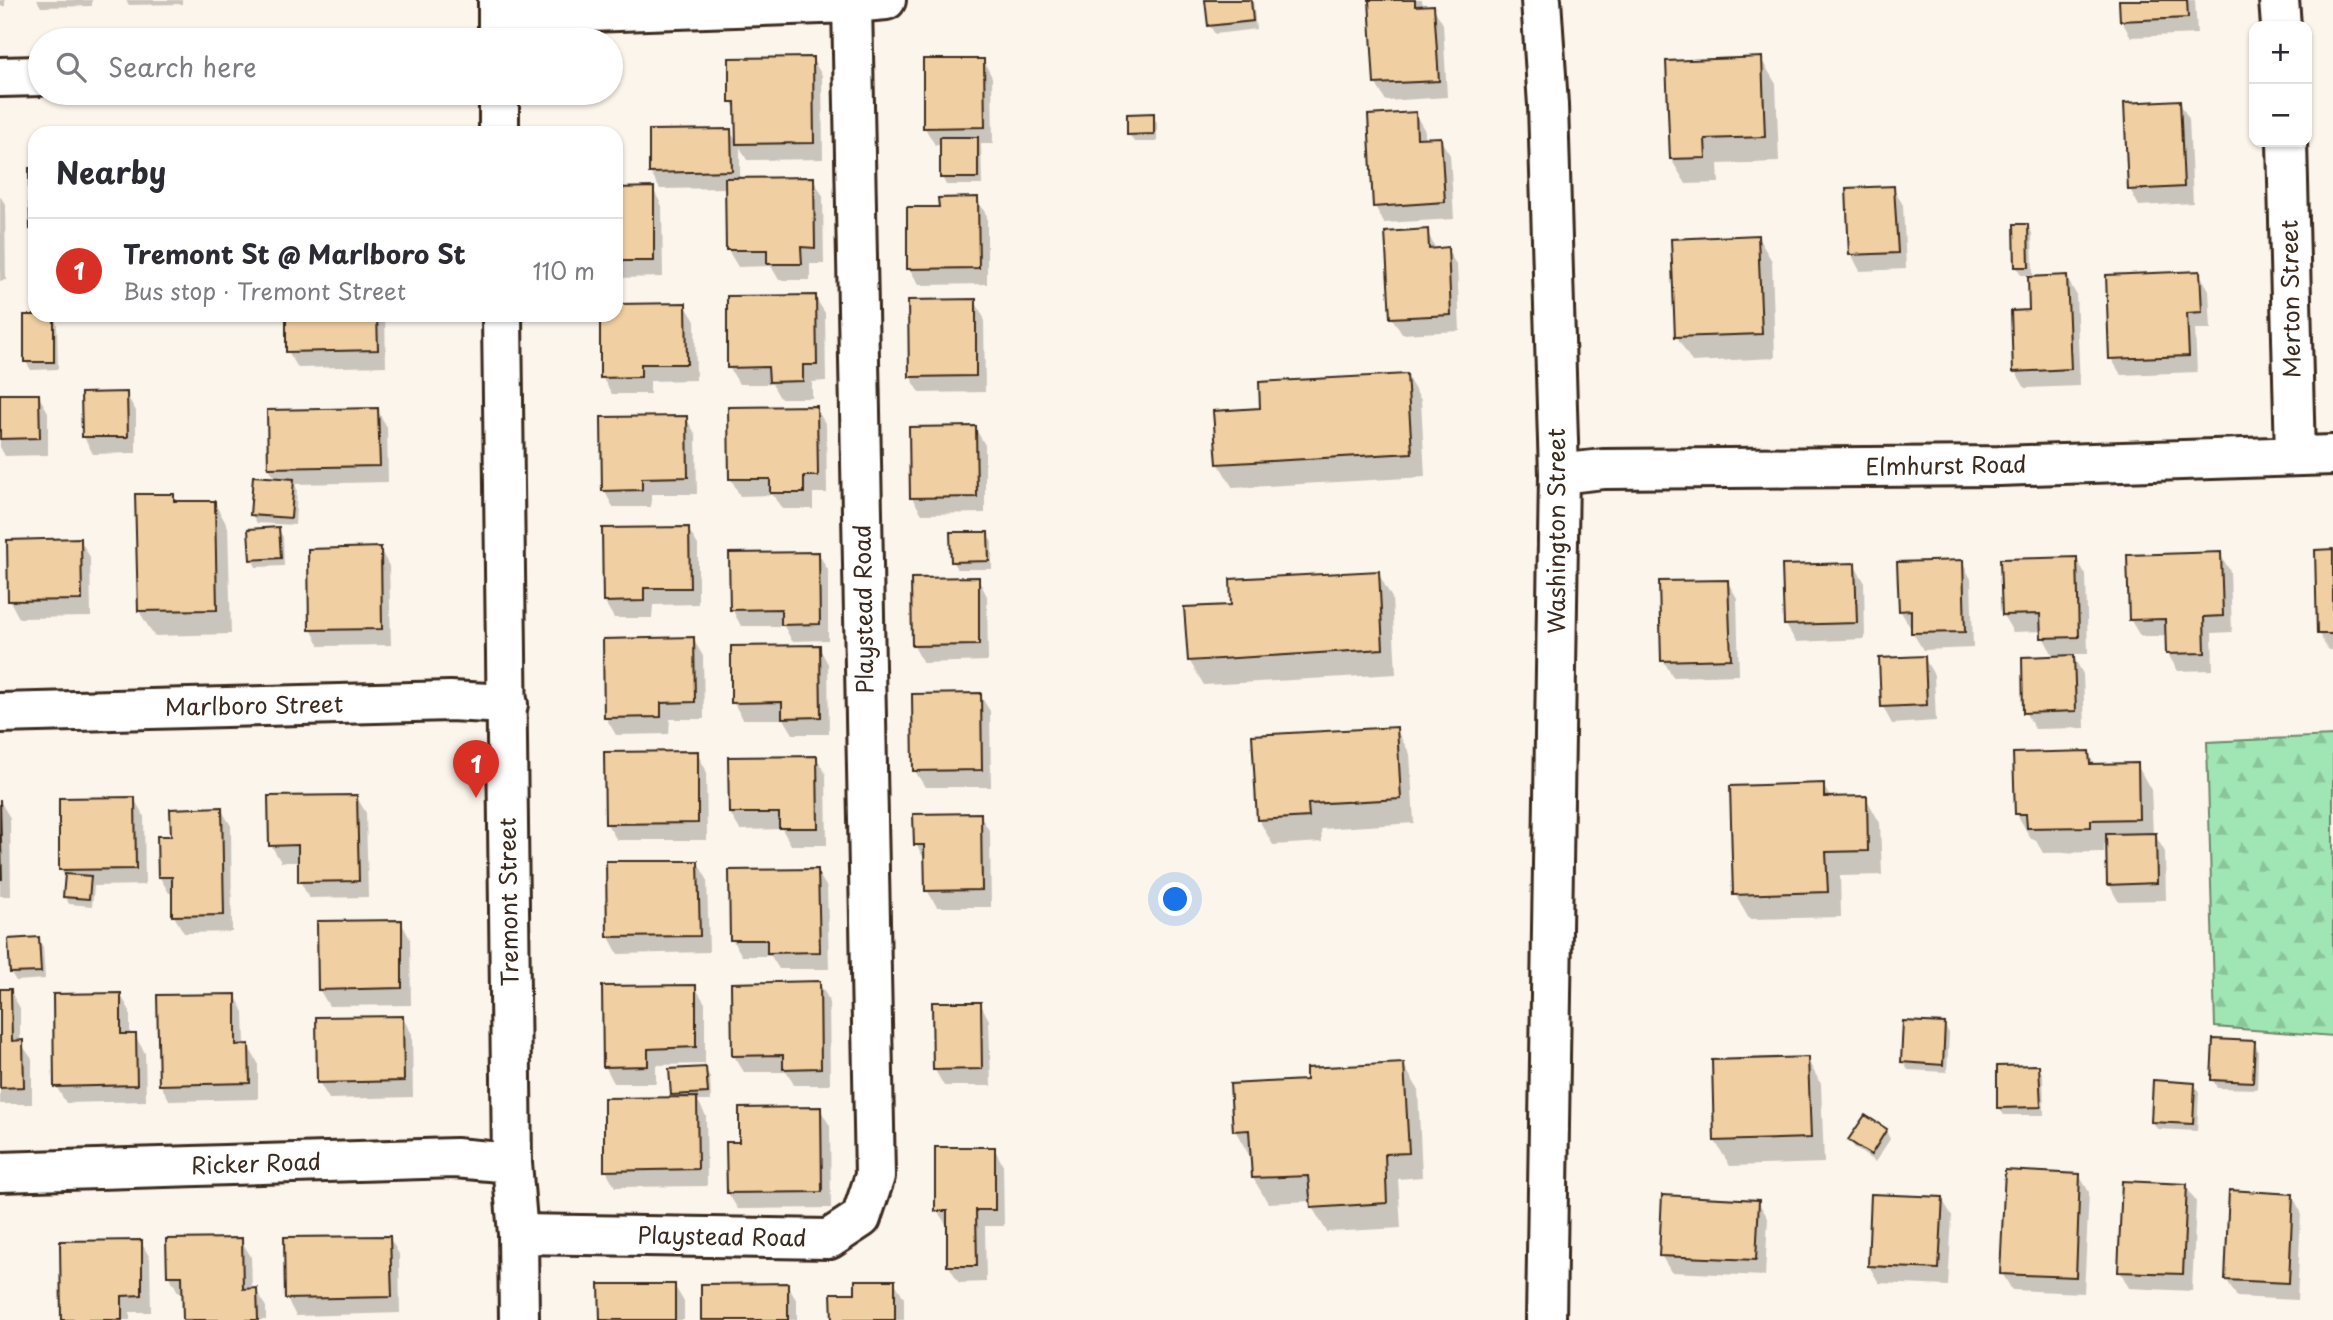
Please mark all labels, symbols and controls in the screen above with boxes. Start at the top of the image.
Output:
map controls [2249,21,2312,147]
button: + [2249,21,2312,84]
search box [28,28,623,105]
text: Search here [108,47,257,86]
icon: search [52,48,90,86]
button: − [2249,84,2312,147]
text: Nearby [56,149,166,194]
street label: Merton Street [2271,220,2308,379]
text: Tremont St @ Marlboro St [123,234,466,273]
text: 1 [74,253,85,288]
text: 110 m [533,253,595,288]
text: Bus stop · Tremont Street [123,273,406,308]
street label: Washington Street [1538,428,1573,634]
street label: Elmhurst Road [1865,446,2027,483]
street label: Playstead Road [844,524,881,694]
street label: Marlboro Street [165,685,343,724]
pin: 1 [453,740,499,798]
street label: Tremont Street [489,817,526,987]
your location [1158,882,1192,916]
street label: Ricker Road [190,1143,322,1182]
street label: Playstead Road [637,1217,807,1254]

